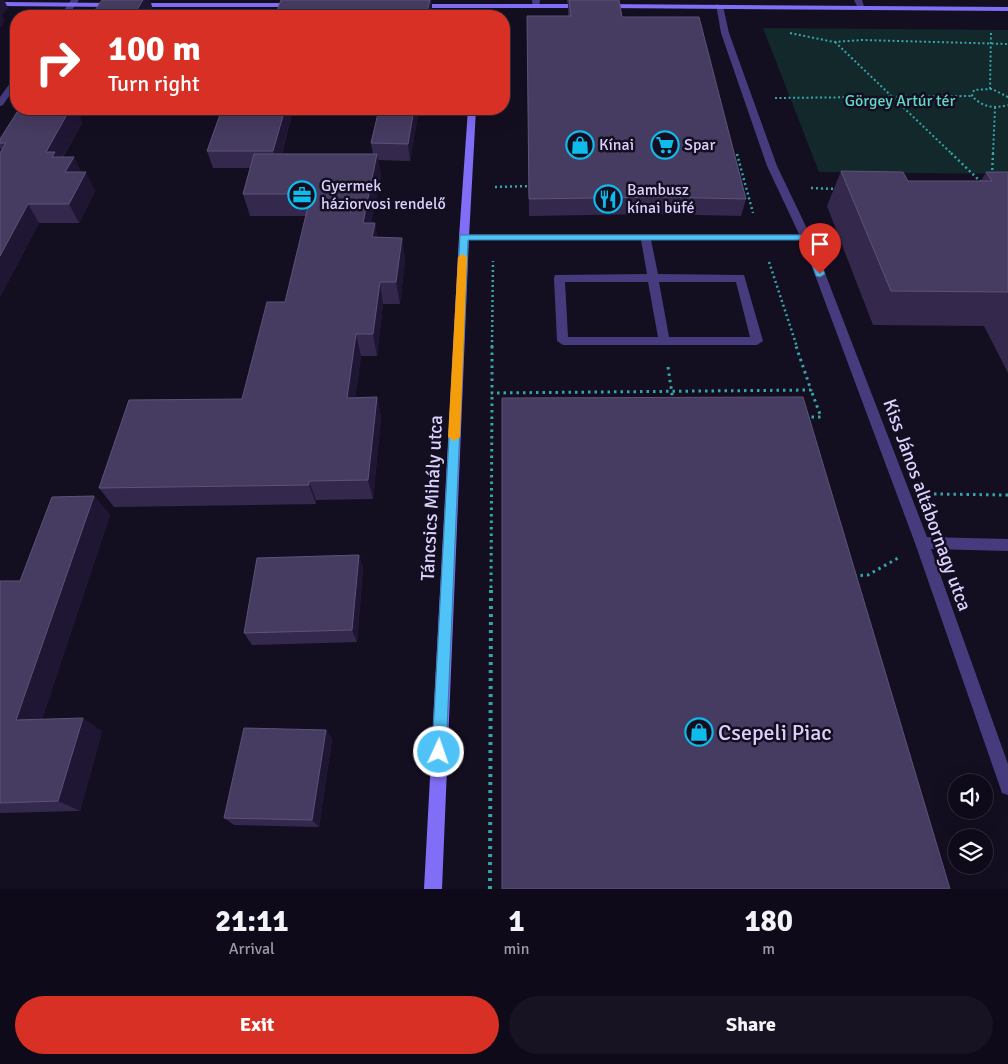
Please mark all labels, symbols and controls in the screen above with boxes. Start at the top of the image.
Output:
text: 100 m [108,27,201,70]
icon: right [25,30,90,95]
text: Turn right [108,70,200,97]
park label: Görgey Artúr tér [845,91,955,111]
shop icon: Kínai [565,130,595,160]
supermarket icon: Spar [650,130,680,160]
place label: Kínai [599,135,634,155]
place label: Spar [684,135,715,155]
place label: Gyermek háziorvosi rendelő [321,176,446,214]
office icon: Gyermek háziorvosi rendelő [287,180,317,210]
place label: Bambusz kínai büfé [627,180,694,218]
restaurant icon: Bambusz kínai büfé [593,184,623,214]
pin [799,223,841,274]
icon: arrive [806,230,834,258]
street label: Kiss János altábornagy utca [877,396,977,614]
street label: Táncsics Mihály utca [416,414,448,582]
shop icon: Csepeli Piac [684,717,714,747]
place label: Csepeli Piac [718,719,832,746]
position arrow [412,725,464,777]
map controls [948,774,993,874]
button: sound [948,774,993,819]
button: layers [948,829,993,874]
text: 21:11 [215,903,289,940]
text: 1 [508,903,525,940]
text: 180 [744,903,793,940]
text: Arrival [229,939,275,959]
text: min [504,939,529,959]
text: m [762,939,775,959]
button: Exit [15,996,499,1054]
button: Share [509,996,993,1054]

